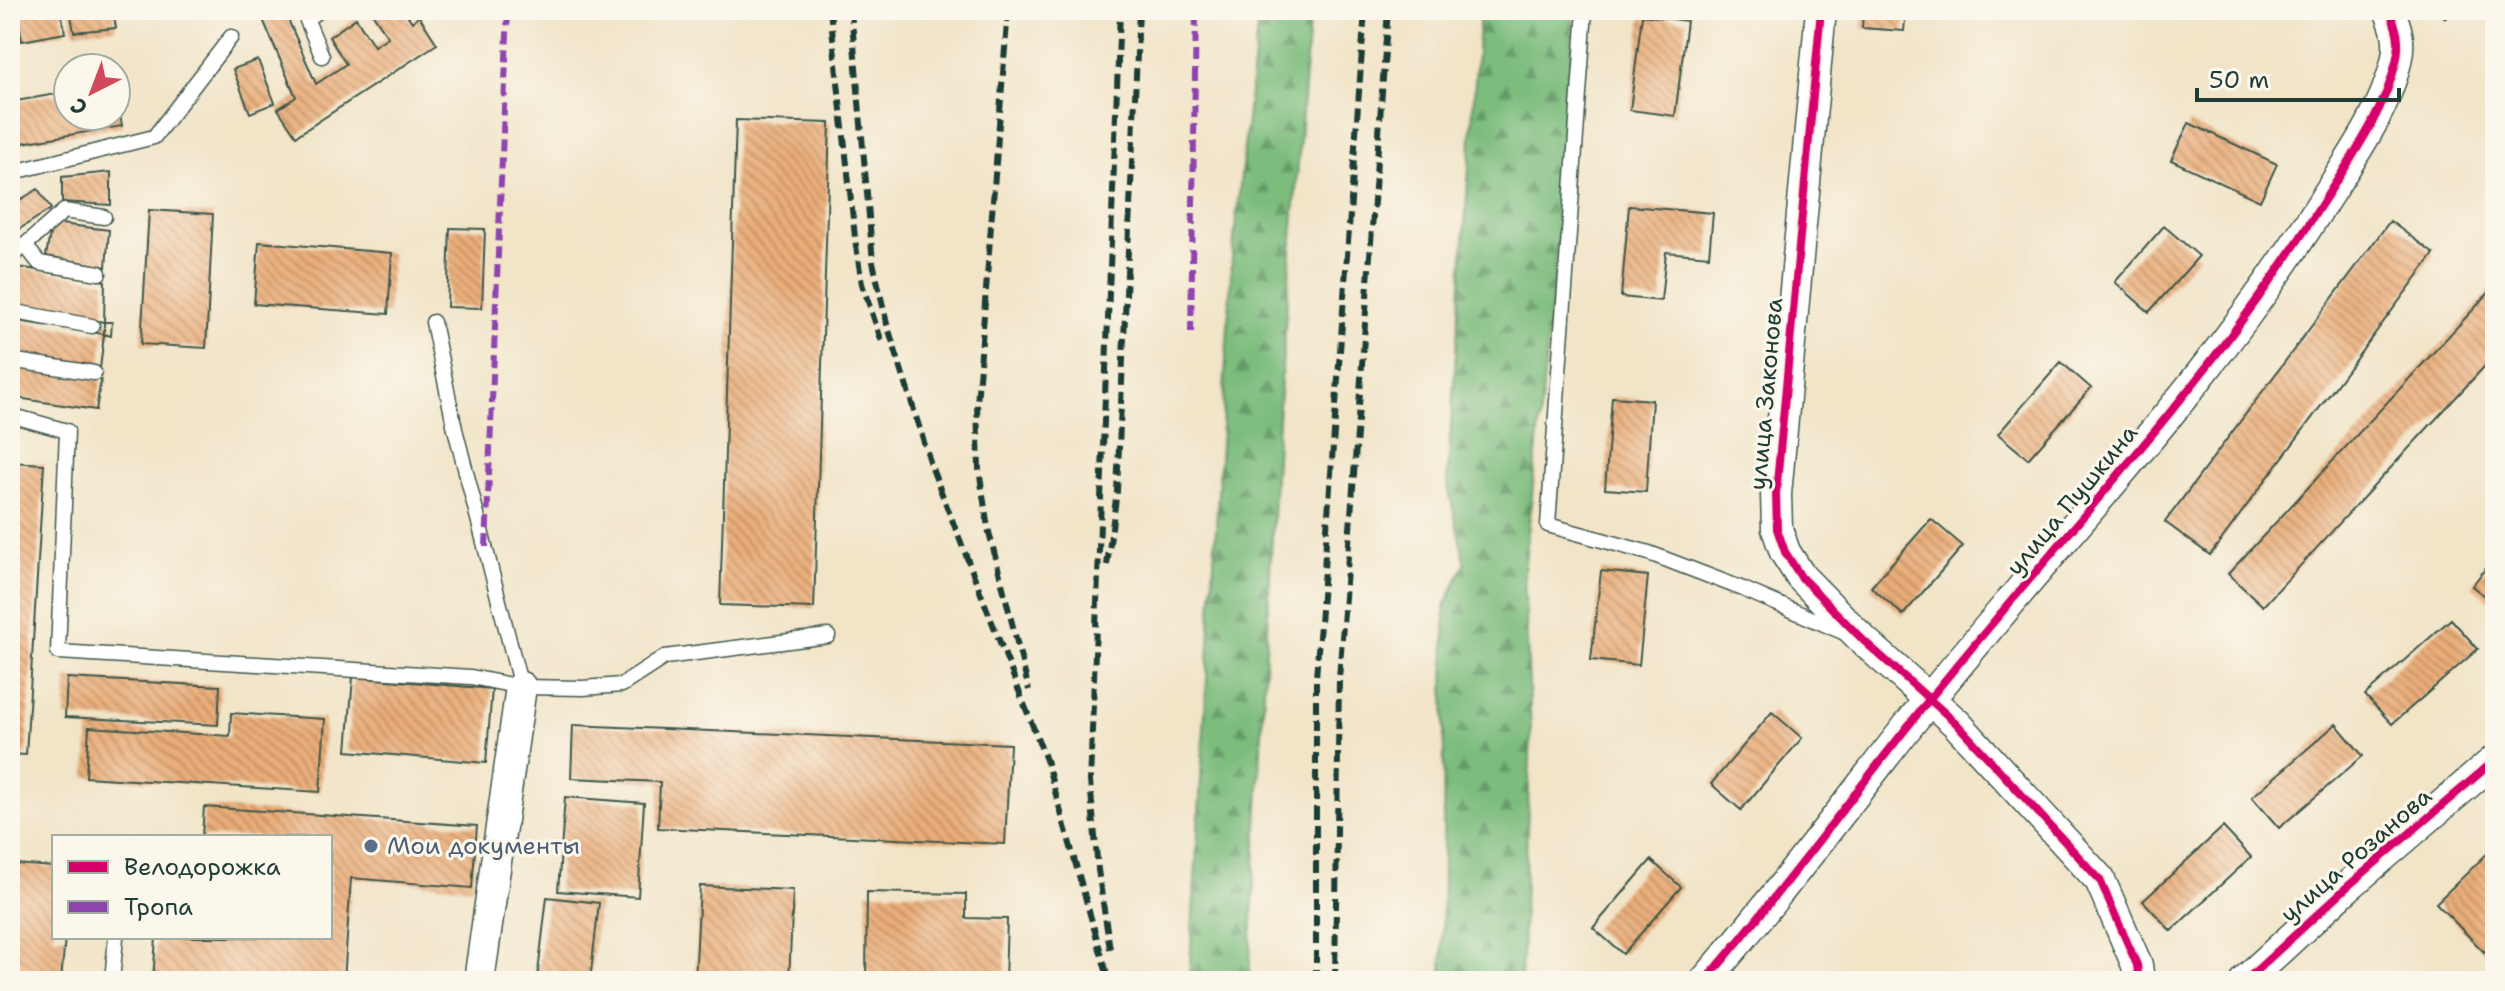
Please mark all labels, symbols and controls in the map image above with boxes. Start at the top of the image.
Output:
north arrow [52,52,132,132]
scale bar [2197,52,2399,102]
text: 50 m [2209,64,2269,96]
text: С [64,91,94,122]
street label: улица Законова [1742,297,1790,491]
street label: улица Пушкина [1999,418,2145,582]
street label: улица Розанова [2273,780,2439,930]
place label: Мои документы [387,830,580,862]
legend [52,835,332,939]
marker: Мои документы [362,837,380,855]
text: Велодорожка [124,851,281,883]
text: Тропа [124,891,193,923]

